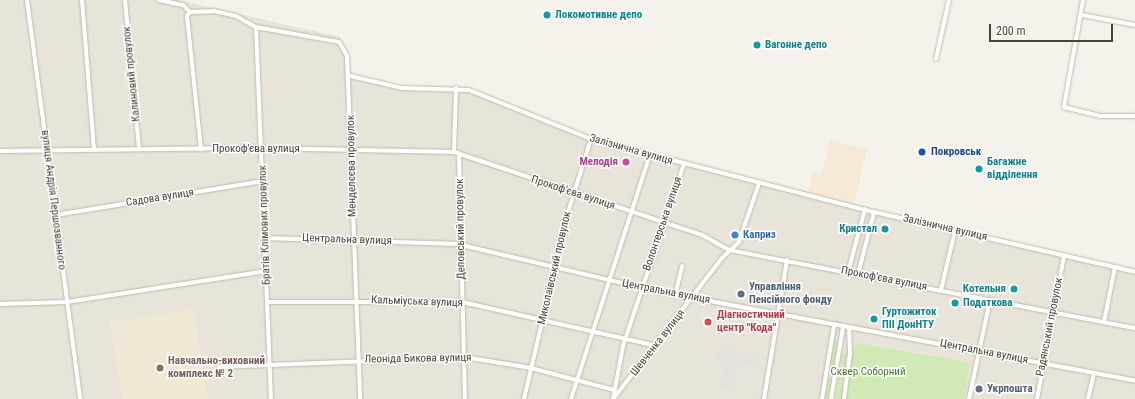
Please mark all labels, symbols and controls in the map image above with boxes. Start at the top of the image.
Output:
place label: Локомотивне депо [555,8,642,22]
marker: Локомотивне депо [542,10,552,20]
scale bar [991,16,1115,42]
text: 200 m [996,24,1026,38]
street label: Калиновий провулок [120,26,144,122]
place label: Вагонне депо [765,38,827,52]
marker: Вагонне депо [752,40,762,50]
street label: Менделєєва провулок [345,115,359,217]
street label: вулиця Андрія Першозванного [38,129,68,271]
street label: Залізнична вулиця [588,132,674,168]
street label: Прокоф'єва вулиця [212,142,300,156]
place label: Покровськ [931,145,981,159]
marker: Покровськ [916,146,928,158]
place label: Мелодія [579,155,618,169]
place label: Багажне відділення [987,156,1038,182]
marker: Мелодія [621,157,631,167]
marker: Багажне відділення [974,164,984,174]
street label: Братів Клімових провулок [256,165,274,285]
street label: Прокоф'єва вулиця [529,173,617,213]
street label: Волонтерська вулиця [641,175,685,273]
street label: Деповський провулок [454,178,468,280]
street label: Садова вулиця [125,186,195,210]
street label: Миколаївський провулок [536,210,574,326]
street label: Залізнична вулиця [902,212,988,244]
place label: Кристал [839,222,877,236]
marker: Кристал [880,224,890,234]
place label: Каприз [743,228,776,242]
marker: Каприз [730,230,740,240]
street label: Центральна вулиця [302,232,392,248]
street label: Прокоф'єва вулиця [840,264,928,294]
street label: Центральна вулиця [621,277,711,307]
street label: Радянський провулок [1034,277,1066,377]
place label: Управління Пенсійного фонду [749,281,832,307]
place label: Котельня [963,282,1006,296]
marker: Котельня [1009,284,1019,294]
marker: Управління Пенсійного фонду [736,289,746,299]
street label: Кальміуська вулиця [371,294,463,310]
place label: Податкова [963,296,1013,310]
marker: Податкова [950,298,960,308]
place label: Гуртожиток ПІІ ДонНТУ [882,306,936,332]
street label: Шевченка вулиця [628,307,688,379]
place label: Діагностичний центр "Кода" [717,309,785,335]
marker: Гуртожиток ПІІ ДонНТУ [869,314,879,324]
marker: Діагностичний центр "Кода" [702,316,714,328]
street label: Центральна вулиця [939,337,1029,367]
street label: Леоніда Бикова вулиця [364,351,472,367]
place label: Навчально-виховний комплекс № 2 [168,355,265,381]
marker: Навчально-виховний комплекс № 2 [155,363,165,373]
park label: Сквер Соборний [830,365,906,379]
place label: Укрпошта [987,382,1033,396]
marker: Укрпошта [974,384,984,394]

